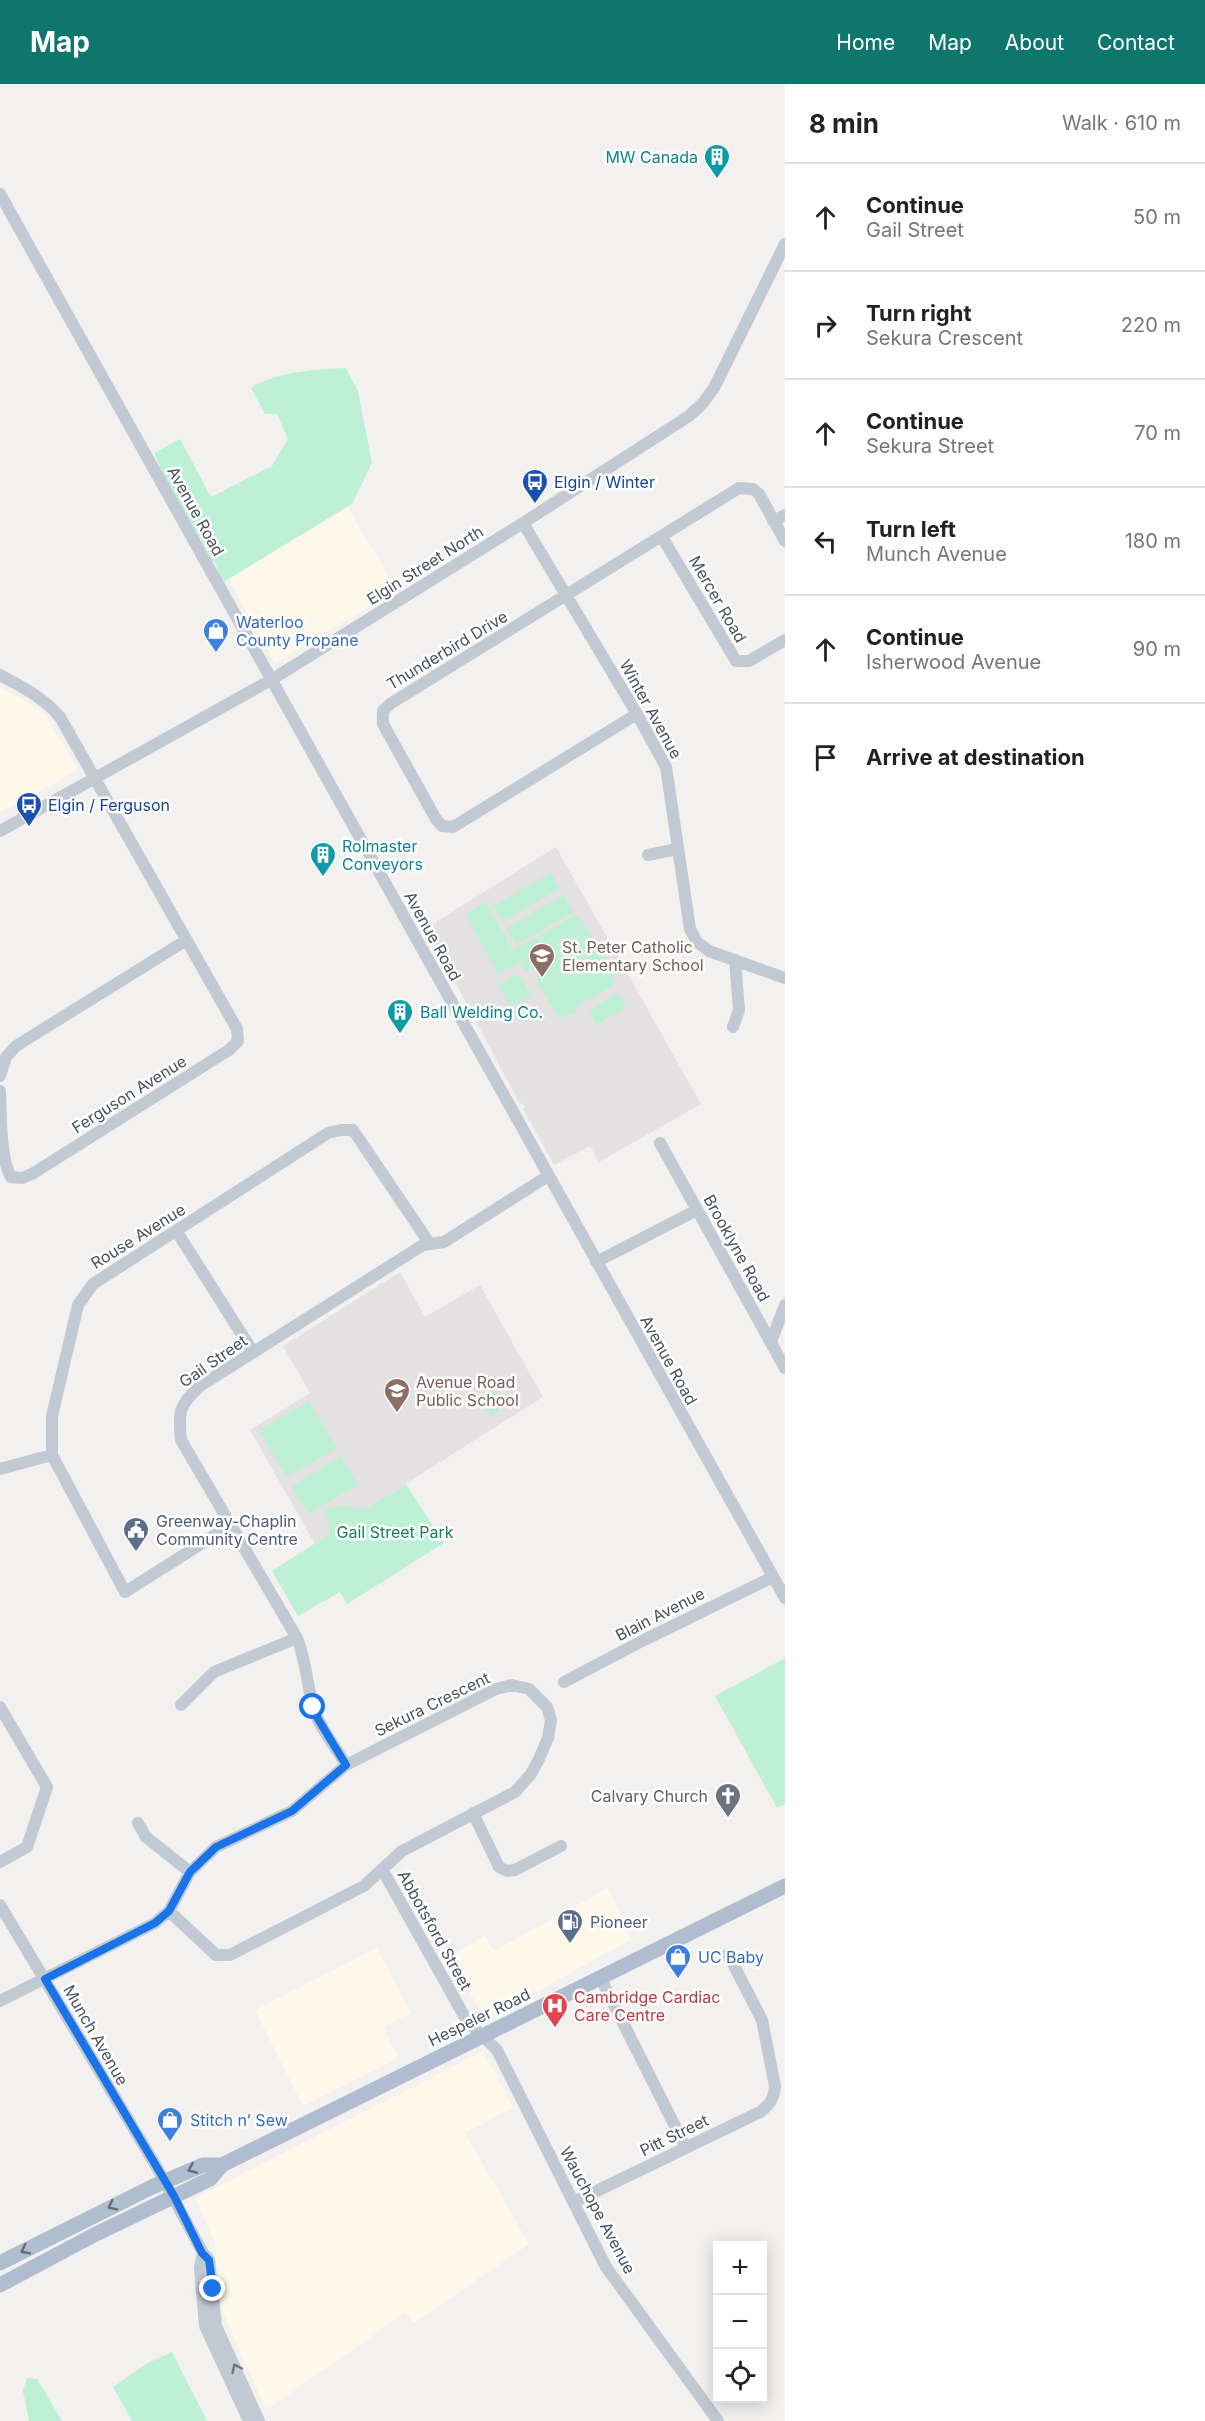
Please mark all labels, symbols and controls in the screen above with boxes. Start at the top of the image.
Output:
text: Map [30,25,90,59]
text: Home [836,30,895,55]
text: Map [928,30,972,55]
text: About [1005,30,1064,55]
text: Contact [1097,30,1175,55]
text: 8 min [809,108,879,139]
text: Walk · 610 m [1062,111,1181,135]
building icon: MW Canada [702,142,732,180]
place label: MW Canada [605,147,698,167]
text: Continue [866,192,964,218]
icon: ahead [809,201,842,234]
text: 50 m [1133,205,1181,229]
text: Gail Street [866,218,964,242]
text: Turn right [866,300,972,326]
icon: right [809,309,842,342]
text: 220 m [1121,313,1181,337]
text: Sekura Crescent [866,326,1023,350]
text: Continue [866,408,964,434]
icon: ahead [809,417,842,450]
text: 70 m [1134,421,1181,445]
text: Sekura Street [866,434,994,458]
street label: Avenue Road [163,463,229,559]
bus stop icon: Elgin / Winter [520,467,550,505]
place label: Elgin / Winter [554,472,655,492]
text: Turn left [866,516,956,542]
street label: Elgin Street North [363,521,487,609]
icon: left [809,525,842,558]
text: 180 m [1125,529,1181,553]
text: Munch Avenue [866,542,1007,566]
street label: Mercer Road [685,552,751,646]
street label: Thunderbird Drive [383,606,511,694]
place label: Waterloo County Propane [236,612,359,650]
shop icon: Waterloo County Propane [201,616,231,654]
text: Continue [866,624,964,650]
icon: ahead [809,633,842,666]
text: 90 m [1133,637,1181,661]
text: Isherwood Avenue [866,650,1041,674]
street label: Winter Avenue [616,656,686,762]
icon: arrive [809,741,842,774]
text: Arrive at destination [866,744,1085,770]
bus stop icon: Elgin / Ferguson [14,790,44,828]
place label: Elgin / Ferguson [48,795,170,815]
place label: Rolmaster Conveyors [342,836,423,874]
building icon: Rolmaster Conveyors [308,840,338,878]
street label: Avenue Road [400,888,466,984]
place label: St. Peter Catholic Elementary School [562,937,704,975]
school or university icon: St. Peter Catholic Elementary School [527,941,557,979]
building icon: Ball Welding Co. [385,997,415,1035]
place label: Ball Welding Co. [420,1002,543,1022]
street label: Ferguson Avenue [68,1051,190,1137]
street label: Brooklyne Road [699,1191,775,1305]
street label: Rouse Avenue [87,1199,189,1273]
street label: Avenue Road [636,1312,702,1408]
street label: Gail Street [175,1330,251,1392]
place label: Avenue Road Public School [416,1372,519,1410]
school or university icon: Avenue Road Public School [382,1376,412,1414]
place label: Greenway-Chaplin Community Centre [156,1511,298,1549]
public building icon: Greenway-Chaplin Community Centre [121,1515,151,1553]
park label: Gail Street Park [336,1522,454,1542]
street label: Blain Avenue [612,1583,708,1645]
street label: Sekura Crescent [371,1667,493,1741]
route start [299,1693,325,1719]
church icon: Calvary Church [713,1781,743,1819]
place label: Calvary Church [591,1786,708,1806]
street label: Abbotsford Street [394,1867,476,1993]
fuel station icon: Pioneer [555,1907,585,1945]
place label: Pioneer [590,1912,648,1932]
shop icon: UC Baby [663,1942,693,1980]
place label: UC Baby [698,1947,764,1967]
street label: Munch Avenue [59,1981,133,2089]
street label: Hespeler Road [425,1984,533,2050]
place label: Cambridge Cardiac Care Centre [574,1987,720,2025]
hospital icon: Cambridge Cardiac Care Centre [540,1991,570,2029]
shop icon: Stitch n’ Sew [155,2105,185,2143]
place label: Stitch n’ Sew [190,2110,288,2130]
street label: Pitt Street [636,2110,712,2160]
street label: Wauchope Avenue [556,2143,640,2277]
one-way arrow [188,2162,199,2174]
one-way arrow [107,2199,118,2211]
map controls [713,2241,767,2403]
button: + [713,2241,767,2295]
one-way arrow [21,2242,32,2254]
route end [199,2275,225,2301]
button: − [713,2295,767,2349]
button: locate [713,2349,767,2403]
one-way arrow [231,2363,243,2374]

